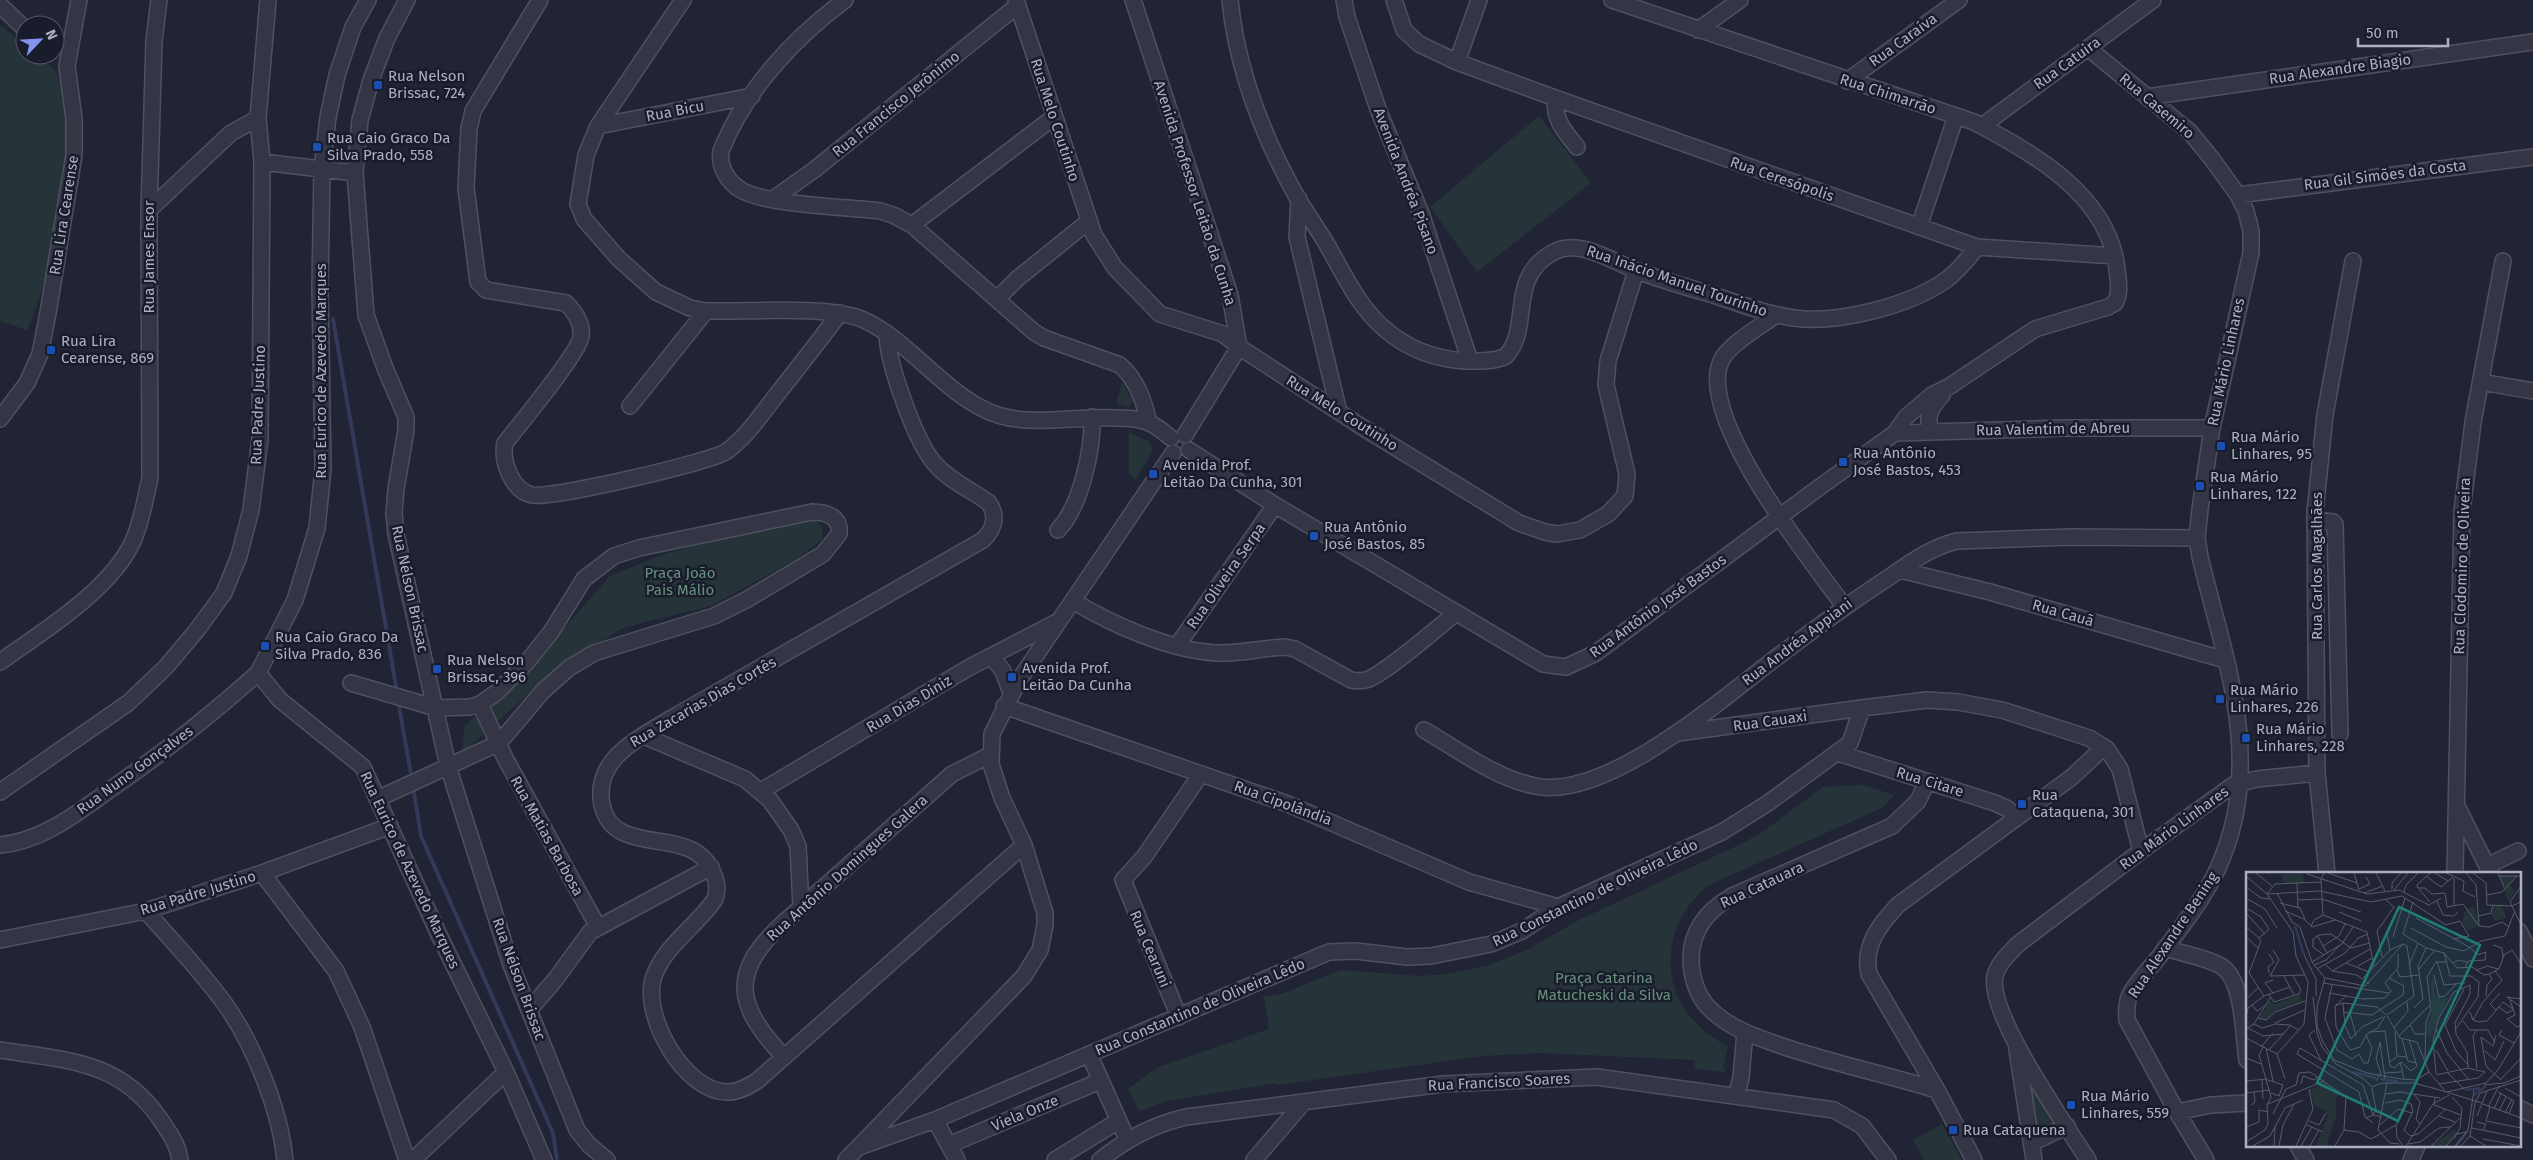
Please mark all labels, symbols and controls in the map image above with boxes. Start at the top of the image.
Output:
street label: Rua Caraíva [1866,9,1940,71]
north arrow [15,15,65,65]
scale bar [2358,15,2448,47]
text: 50 m [2366,24,2399,42]
text: N [42,27,61,43]
street label: Rua Catuira [2030,33,2104,93]
street label: Rua Francisco Jerônimo [829,47,963,161]
street label: Rua Alexandre Biagio [2268,50,2412,88]
street label: Rua Melo Coutinho [1027,56,1083,184]
place label: Rua Nelson Brissac, 724 [388,67,465,102]
street label: Rua Casemiro [2116,69,2198,143]
street label: Rua Chimarrão [1838,70,1938,118]
street label: Avenida Professor Leitão da Cunha [1150,78,1240,308]
marker: Rua Nelson Brissac, 724 [372,79,384,91]
street label: Rua Bicu [644,97,706,125]
street label: Avenida Andréa Pisano [1370,105,1442,257]
place label: Rua Caio Graco Da Silva Prado, 558 [327,129,450,164]
marker: Rua Caio Graco Da Silva Prado, 558 [311,141,323,153]
street label: Rua Ceresópolis [1728,153,1836,205]
street label: Rua Lira Cearense [46,154,82,276]
street label: Rua Gil Simões da Costa [2303,156,2467,194]
street label: Rua James Ensor [140,200,158,313]
street label: Rua Inácio Manuel Tourinho [1584,242,1770,320]
street label: Rua Eurico de Azevedo Marques [312,263,330,479]
street label: Rua Mário Linhares [2204,296,2248,428]
place label: Rua Lira Cearense, 869 [61,332,154,367]
marker: Rua Lira Cearense, 869 [45,344,57,356]
street label: Rua Padre Justino [247,345,269,465]
street label: Rua Melo Coutinho [1283,371,1401,455]
street label: Rua Valentim de Abreu [1976,419,2130,439]
place label: Rua Mário Linhares, 95 [2231,428,2312,463]
marker: Rua Mário Linhares, 95 [2215,440,2227,452]
place label: Rua Antônio José Bastos, 453 [1853,444,1961,479]
place label: Avenida Prof. Leitão Da Cunha, 301 [1163,456,1303,491]
marker: Rua Antônio José Bastos, 453 [1837,456,1849,468]
marker: Avenida Prof. Leitão Da Cunha, 301 [1147,468,1159,480]
place label: Rua Mário Linhares, 122 [2210,468,2297,503]
street label: Rua Clodomiro de Oliveira [2450,477,2474,655]
marker: Rua Mário Linhares, 122 [2194,480,2206,492]
street label: Rua Carlos Magalhães [2308,492,2326,640]
place label: Rua Antônio José Bastos, 85 [1324,518,1425,553]
street label: Rua Oliveira Serpa [1183,520,1269,632]
street label: Rua Nélson Brissac [388,524,432,654]
marker: Rua Antônio José Bastos, 85 [1308,530,1320,542]
street label: Rua Antônio José Bastos [1586,550,1730,662]
park label: Praça João Pais Málio [644,564,716,599]
street label: Rua Andréa Appiani [1738,595,1856,689]
street label: Rua Cauã [2030,596,2096,630]
place label: Rua Caio Graco Da Silva Prado, 836 [275,628,398,663]
marker: Rua Caio Graco Da Silva Prado, 836 [259,640,271,652]
place label: Rua Nelson Brissac, 396 [447,651,526,686]
street label: Rua Zacarias Dias Cortês [627,653,779,751]
place label: Avenida Prof. Leitão Da Cunha [1022,659,1132,694]
marker: Rua Nelson Brissac, 396 [431,663,443,675]
street label: Rua Dias Diniz [863,671,955,737]
marker: Avenida Prof. Leitão Da Cunha [1006,671,1018,683]
place label: Rua Mário Linhares, 226 [2230,681,2318,716]
marker: Rua Mário Linhares, 226 [2214,693,2226,705]
street label: Rua Cauaxi [1732,707,1808,735]
place label: Rua Mário Linhares, 228 [2256,720,2345,755]
street label: Rua Nuno Gonçalves [73,722,197,818]
marker: Rua Mário Linhares, 228 [2240,732,2252,744]
street label: Rua Citare [1894,763,1966,801]
street label: Rua Eurico de Azevedo Marques [356,768,464,972]
street label: Rua Matias Barbosa [507,773,587,899]
street label: Rua Cipolândia [1232,777,1334,829]
street label: Rua Mário Linhares [2116,782,2232,874]
place label: Rua Cataquena, 301 [2032,786,2134,821]
street label: Rua Antônio Domingues Galera [763,791,931,945]
marker: Rua Cataquena, 301 [2016,798,2028,810]
street label: Rua Constantino de Oliveira Lêdo [1489,835,1701,951]
street label: Rua Catauara [1717,858,1807,912]
street label: Rua Padre Justino [138,867,258,919]
street label: Rua Alexandre Bening [2124,868,2222,1001]
inset map [2246,872,2520,1148]
street label: Rua Cearuni [1126,908,1174,990]
street label: Rua Nélson Brissac [488,915,550,1043]
street label: Rua Constantino de Oliveira Lêdo [1092,955,1308,1059]
park label: Praça Catarina Matucheski da Silva [1537,969,1671,1004]
street label: Rua Francisco Soares [1427,1069,1571,1095]
place label: Rua Mário Linhares, 559 [2081,1087,2169,1122]
street label: Viela Onze [989,1091,1061,1135]
marker: Rua Mário Linhares, 559 [2065,1099,2077,1111]
place label: Rua Cataquena [1963,1121,2066,1139]
marker: Rua Cataquena [1947,1124,1959,1136]

